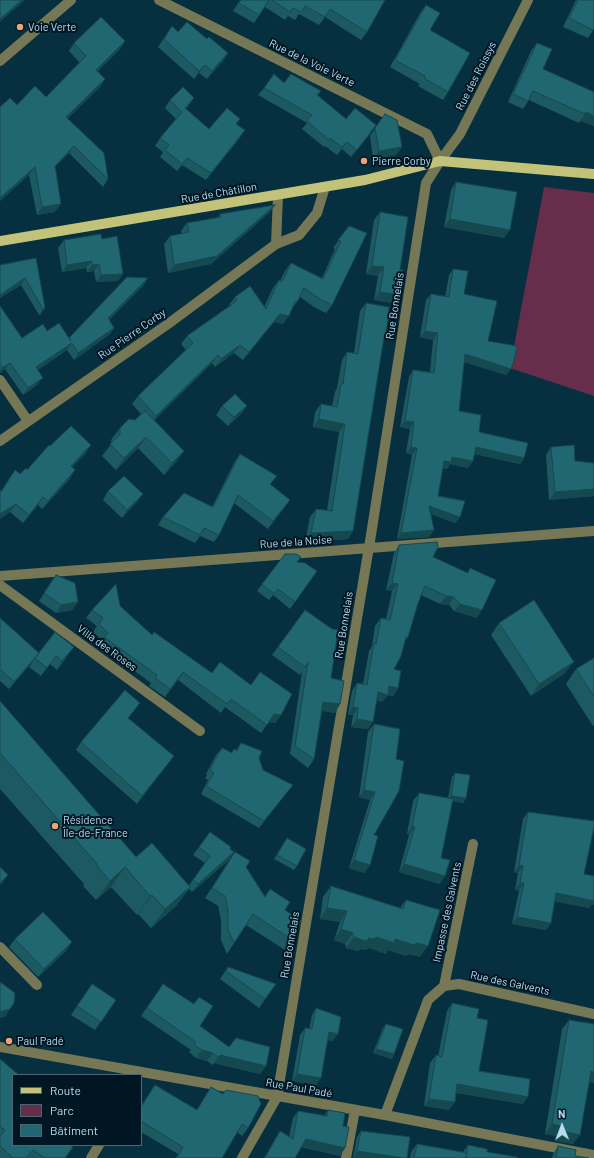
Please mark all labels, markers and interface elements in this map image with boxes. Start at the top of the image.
place label: Voie Verte [28,20,76,34]
marker: Voie Verte [15,22,25,32]
street label: Rue de la Voie Verte [267,37,357,89]
street label: Rue des Roissys [453,39,499,113]
place label: Pierre Corby [372,154,431,168]
marker: Pierre Corby [359,156,369,166]
street label: Rue de Châtillon [180,180,258,206]
street label: Rue Bonnelais [383,272,407,340]
street label: Rue Pierre Corby [96,306,168,362]
street label: Rue de la Noise [259,533,333,551]
street label: Rue Bonnelais [332,591,356,659]
street label: Villa des Roses [75,622,139,674]
place label: Résidence Île-de-France [63,813,128,839]
marker: Résidence Île-de-France [50,821,60,831]
street label: Impasse des Galvents [430,861,464,963]
street label: Rue Bonnelais [278,911,302,979]
street label: Rue des Galvents [469,968,551,998]
place label: Paul Padé [17,1034,64,1048]
marker: Paul Padé [4,1036,14,1046]
legend [12,1074,142,1146]
street label: Rue Paul Padé [265,1076,333,1100]
text: Route [50,1083,81,1097]
text: Parc [50,1103,74,1117]
north arrow [542,1106,582,1146]
text: N [558,1107,566,1120]
text: Bâtiment [50,1123,98,1137]

